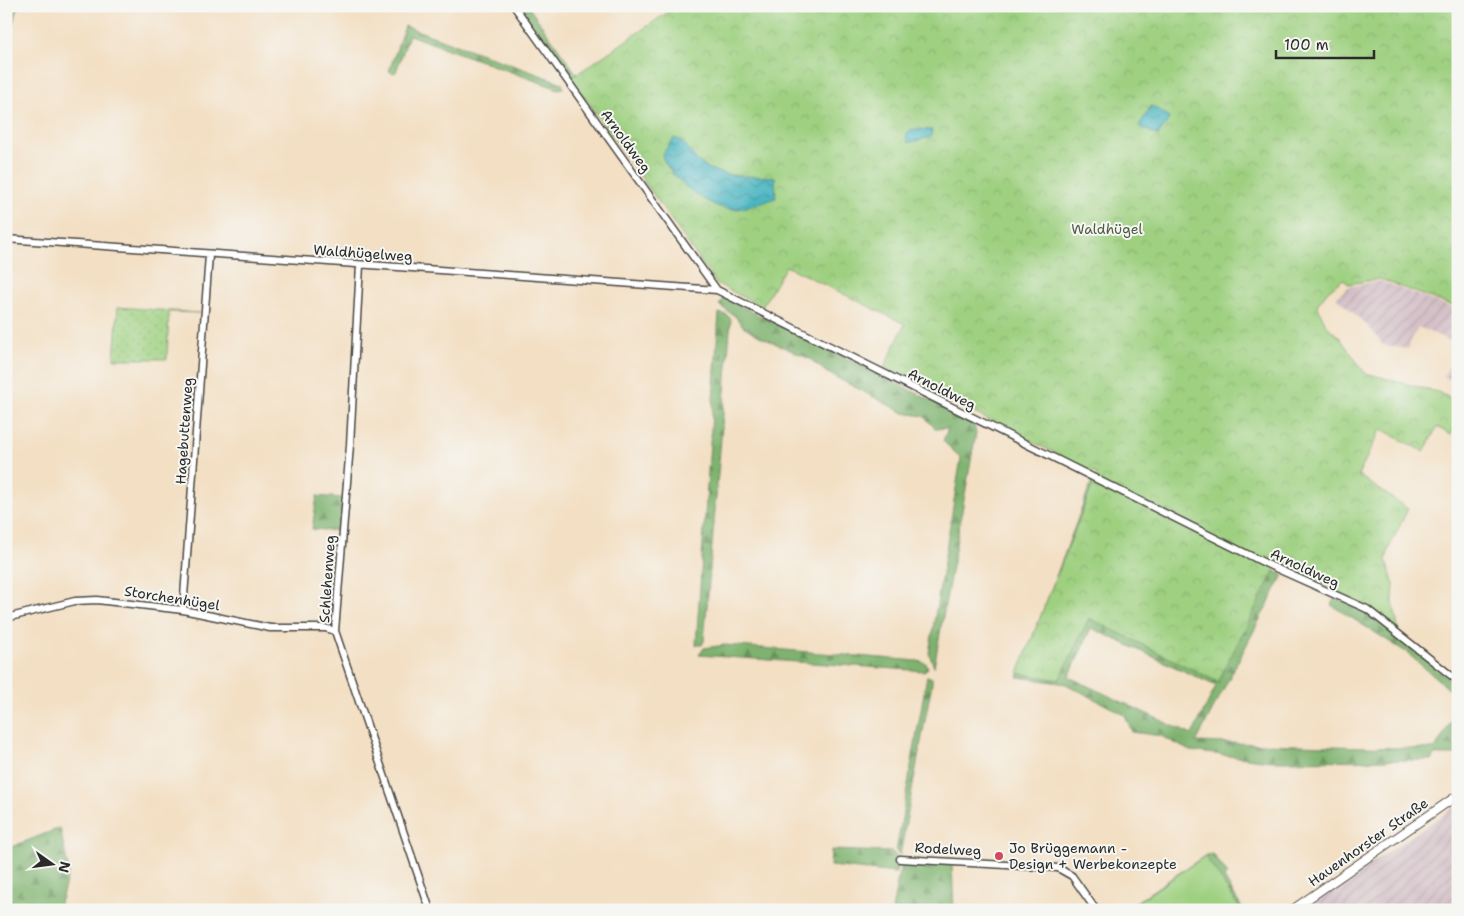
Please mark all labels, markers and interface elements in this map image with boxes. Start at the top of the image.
scale bar [1276,28,1374,60]
text: 100 m [1284,35,1329,55]
street label: Arnoldweg [597,106,655,176]
park label: Waldhügel [1071,220,1144,238]
street label: Waldhügelweg [313,241,413,265]
street label: Arnoldweg [905,364,979,414]
street label: Hagebuttenweg [171,377,197,485]
street label: Schlehenweg [315,534,339,624]
street label: Arnoldweg [1268,544,1342,592]
street label: Storchenhügel [123,582,222,615]
street label: Hauenhorster Straße [1305,794,1432,890]
north arrow [28,838,78,888]
street label: Rodelweg [914,838,982,860]
place label: Jo Brüggemann - Design + Werbekonzepte [1009,839,1177,873]
marker: Jo Brüggemann - Design + Werbekonzepte [993,850,1005,862]
text: N [55,860,75,875]

